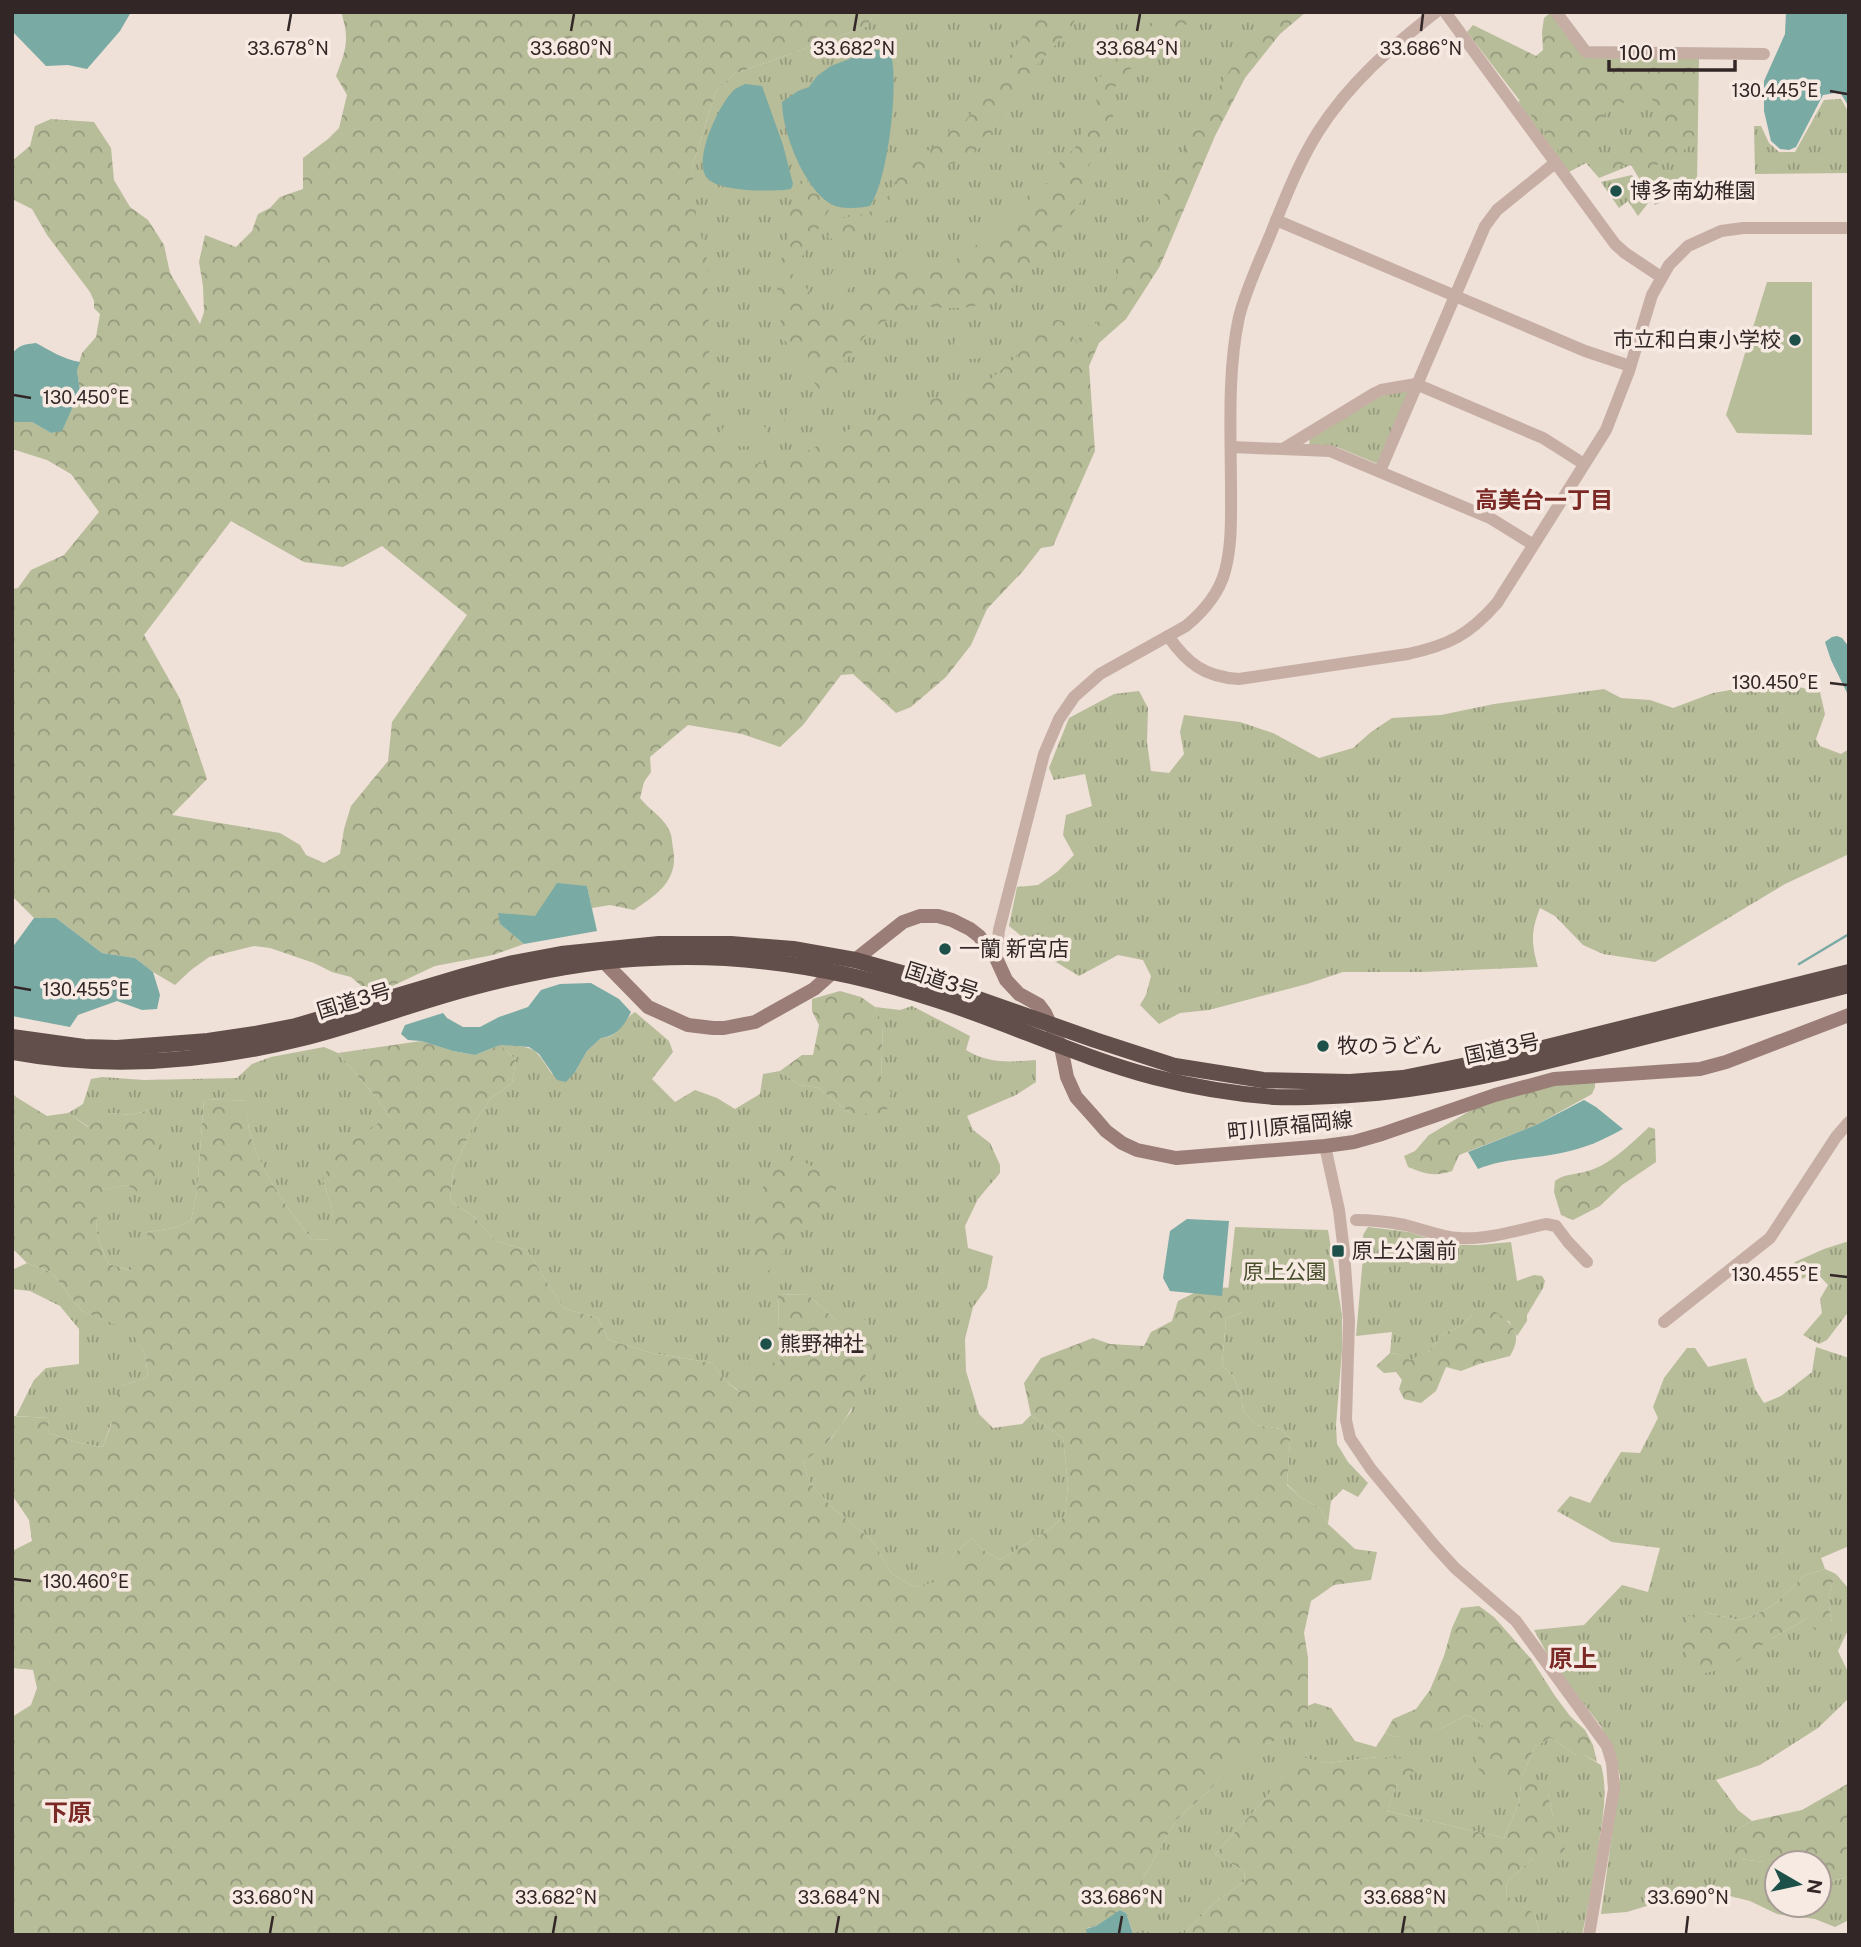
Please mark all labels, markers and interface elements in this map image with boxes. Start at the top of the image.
scale bar [1609,28,1735,72]
text: 33.678°N [247,38,329,59]
text: 33.680°N [530,38,612,59]
text: 33.682°N [813,38,895,59]
text: 33.684°N [1096,38,1178,59]
text: 33.686°N [1380,38,1462,59]
text: 100 m [1619,40,1676,65]
text: 130.445°E [1731,80,1819,101]
place label: 博多南幼稚園 [1630,178,1756,203]
marker: 博多南幼稚園 [1608,183,1624,199]
place label: 市立和白東小学校 [1613,327,1781,352]
marker: 市立和白東小学校 [1787,332,1803,348]
text: 130.450°E [43,387,129,408]
district label: 高美台一丁目 [1475,486,1613,513]
text: 130.450°E [1732,672,1818,693]
place label: 一蘭 新宮店 [959,936,1069,961]
marker: 一蘭 新宮店 [937,941,953,957]
street label: 国道3号 [902,957,982,1004]
street label: 国道3号 [314,977,394,1024]
text: 130.455°E [42,979,130,1000]
street label: 国道3号 [1462,1028,1542,1069]
place label: 牧のうどん [1337,1033,1442,1058]
marker: 牧のうどん [1315,1038,1331,1054]
street label: 町川原福岡線 [1226,1106,1354,1145]
place label: 原上公園前 [1352,1238,1457,1263]
marker: 原上公園前 [1330,1243,1346,1259]
park label: 原上公園 [1243,1259,1327,1284]
text: 130.455°E [1731,1264,1819,1285]
place label: 熊野神社 [780,1331,864,1356]
marker: 熊野神社 [758,1336,774,1352]
text: 130.460°E [43,1571,129,1592]
district label: 原上 [1549,1644,1597,1672]
district label: 下原 [44,1798,92,1826]
north arrow [1763,1849,1833,1919]
text: N [1803,1878,1827,1896]
text: 33.680°N [232,1887,314,1908]
text: 33.682°N [515,1887,597,1908]
text: 33.684°N [798,1887,880,1908]
text: 33.686°N [1081,1887,1163,1908]
text: 33.688°N [1364,1887,1446,1908]
text: 33.690°N [1647,1887,1729,1908]

